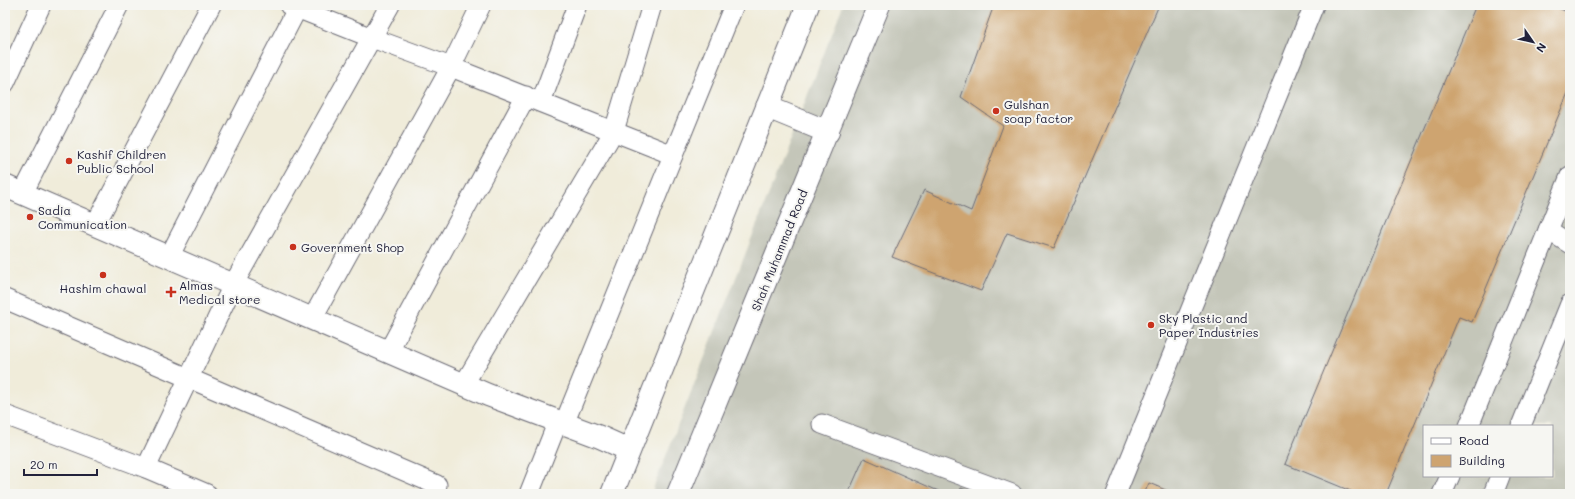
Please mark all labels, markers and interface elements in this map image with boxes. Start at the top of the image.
north arrow [1513,22,1553,62]
text: N [1533,40,1550,56]
place label: Gulshan soap factor [1004,96,1073,126]
marker: Gulshan soap factor [991,106,1001,116]
place label: Kashif Children Public School [77,146,166,176]
marker: Kashif Children Public School [64,156,74,166]
street label: Shah Muhammad Road [747,186,811,313]
place label: Sadia Communication [38,202,127,232]
marker: Sadia Communication [25,212,35,222]
place label: Government Shop [301,239,404,255]
marker: Government Shop [288,242,298,252]
marker: Hashim chawal [98,270,108,280]
place label: Almas Medical store [179,277,260,307]
place label: Hashim chawal [60,280,146,296]
marker: Almas Medical store [166,287,176,297]
place label: Sky Plastic and Paper Industries [1159,310,1259,340]
marker: Sky Plastic and Paper Industries [1146,320,1156,330]
legend [1423,425,1553,477]
text: Road [1459,432,1489,448]
scale bar [24,451,97,477]
text: Building [1459,452,1505,468]
text: 20 m [30,456,58,472]

